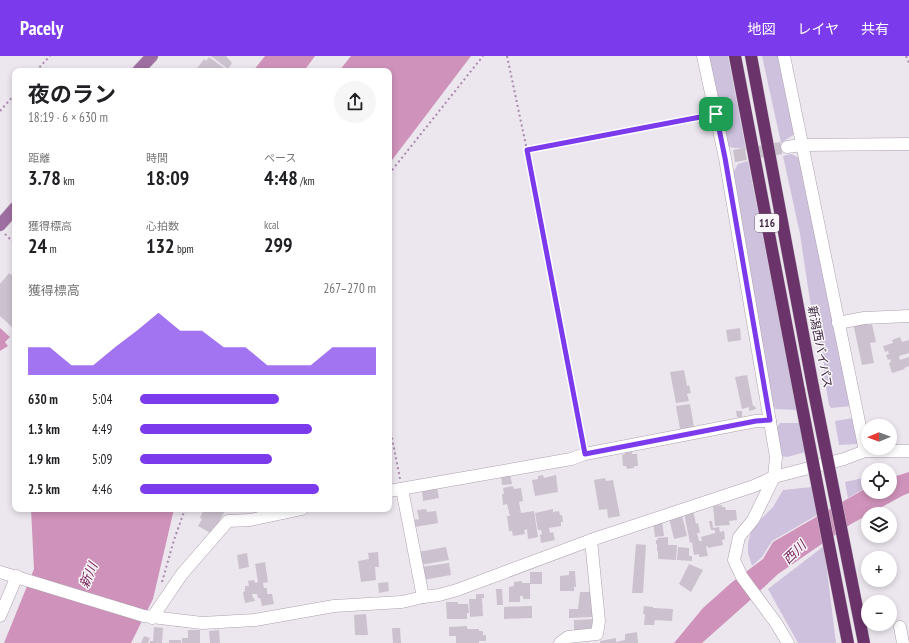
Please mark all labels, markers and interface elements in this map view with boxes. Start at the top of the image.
text: Pacely [20,16,63,40]
text: 地図 [747,20,775,38]
text: レイヤ [797,20,839,38]
text: 共有 [861,20,889,38]
text: 夜のラン [28,80,116,108]
button: share [334,81,376,123]
pin [699,97,733,131]
icon: arrive [705,103,727,125]
text: 18:19 · 6 × 630 m [28,109,108,126]
text: 距離 [28,151,50,165]
text: 時間 [146,151,168,165]
text: ペース [264,151,296,165]
text: 3.78 [28,165,61,191]
text: 18:09 [146,165,189,191]
text: 4:48 [264,165,298,191]
text: km [61,174,75,188]
text: /km [298,174,315,188]
road number: 116 [755,214,779,232]
text: kcal [264,218,279,232]
text: 獲得標高 [28,219,72,233]
text: 心拍数 [146,219,179,233]
text: 299 [264,232,293,258]
text: 24 [28,233,47,259]
text: 132 [146,233,175,259]
text: m [47,242,57,256]
text: bpm [175,242,194,256]
text: 267–270 m [323,280,376,297]
text: 獲得標高 [28,282,80,299]
street label: 新潟西バイパス [805,304,836,389]
text: 630 m [28,391,58,408]
text: 5:04 [92,391,112,408]
north arrow [861,419,897,455]
map controls [861,419,897,631]
text: 1.3 km [28,421,60,438]
text: 4:49 [92,421,112,438]
text: 1.9 km [28,451,60,468]
text: 5:09 [92,451,112,468]
button: locate [861,463,897,499]
text: 2.5 km [28,481,60,498]
text: 4:46 [92,481,112,498]
button: layers [861,507,897,543]
water label: 西川 [779,536,811,568]
button: + [861,551,897,587]
water label: 新川 [76,558,102,590]
button: − [861,595,897,631]

